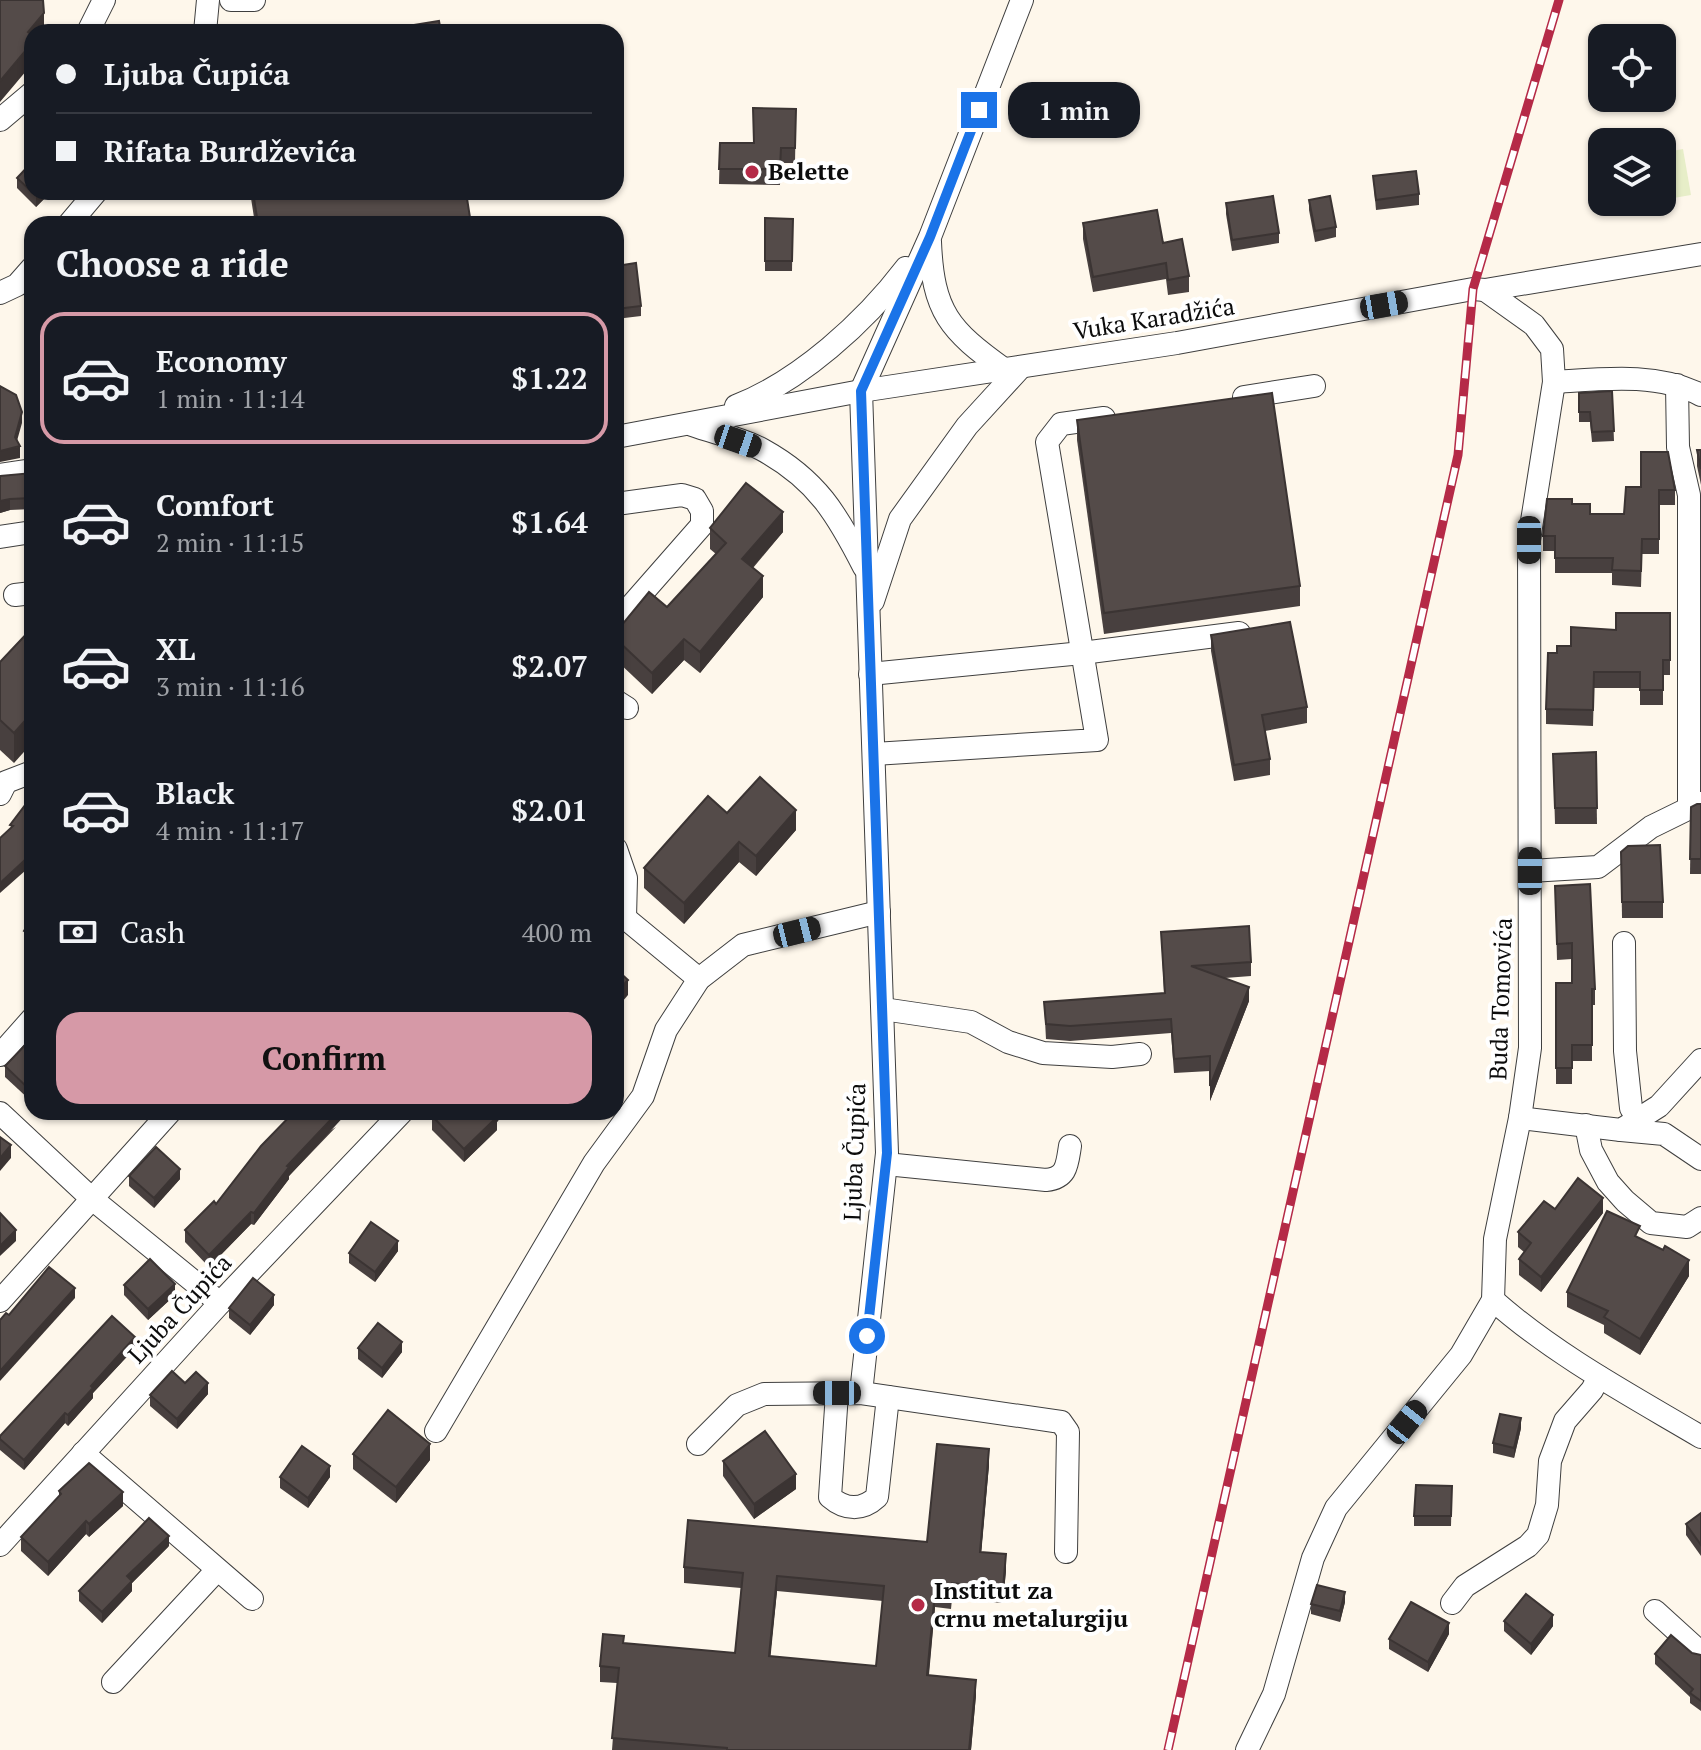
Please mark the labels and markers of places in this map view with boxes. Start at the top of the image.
place label: Belette [768,155,849,187]
marker: Belette [743,163,761,181]
place label: Institut za crnu metalurgiju [934,1574,1128,1634]
marker: Institut za crnu metalurgiju [909,1596,927,1614]

